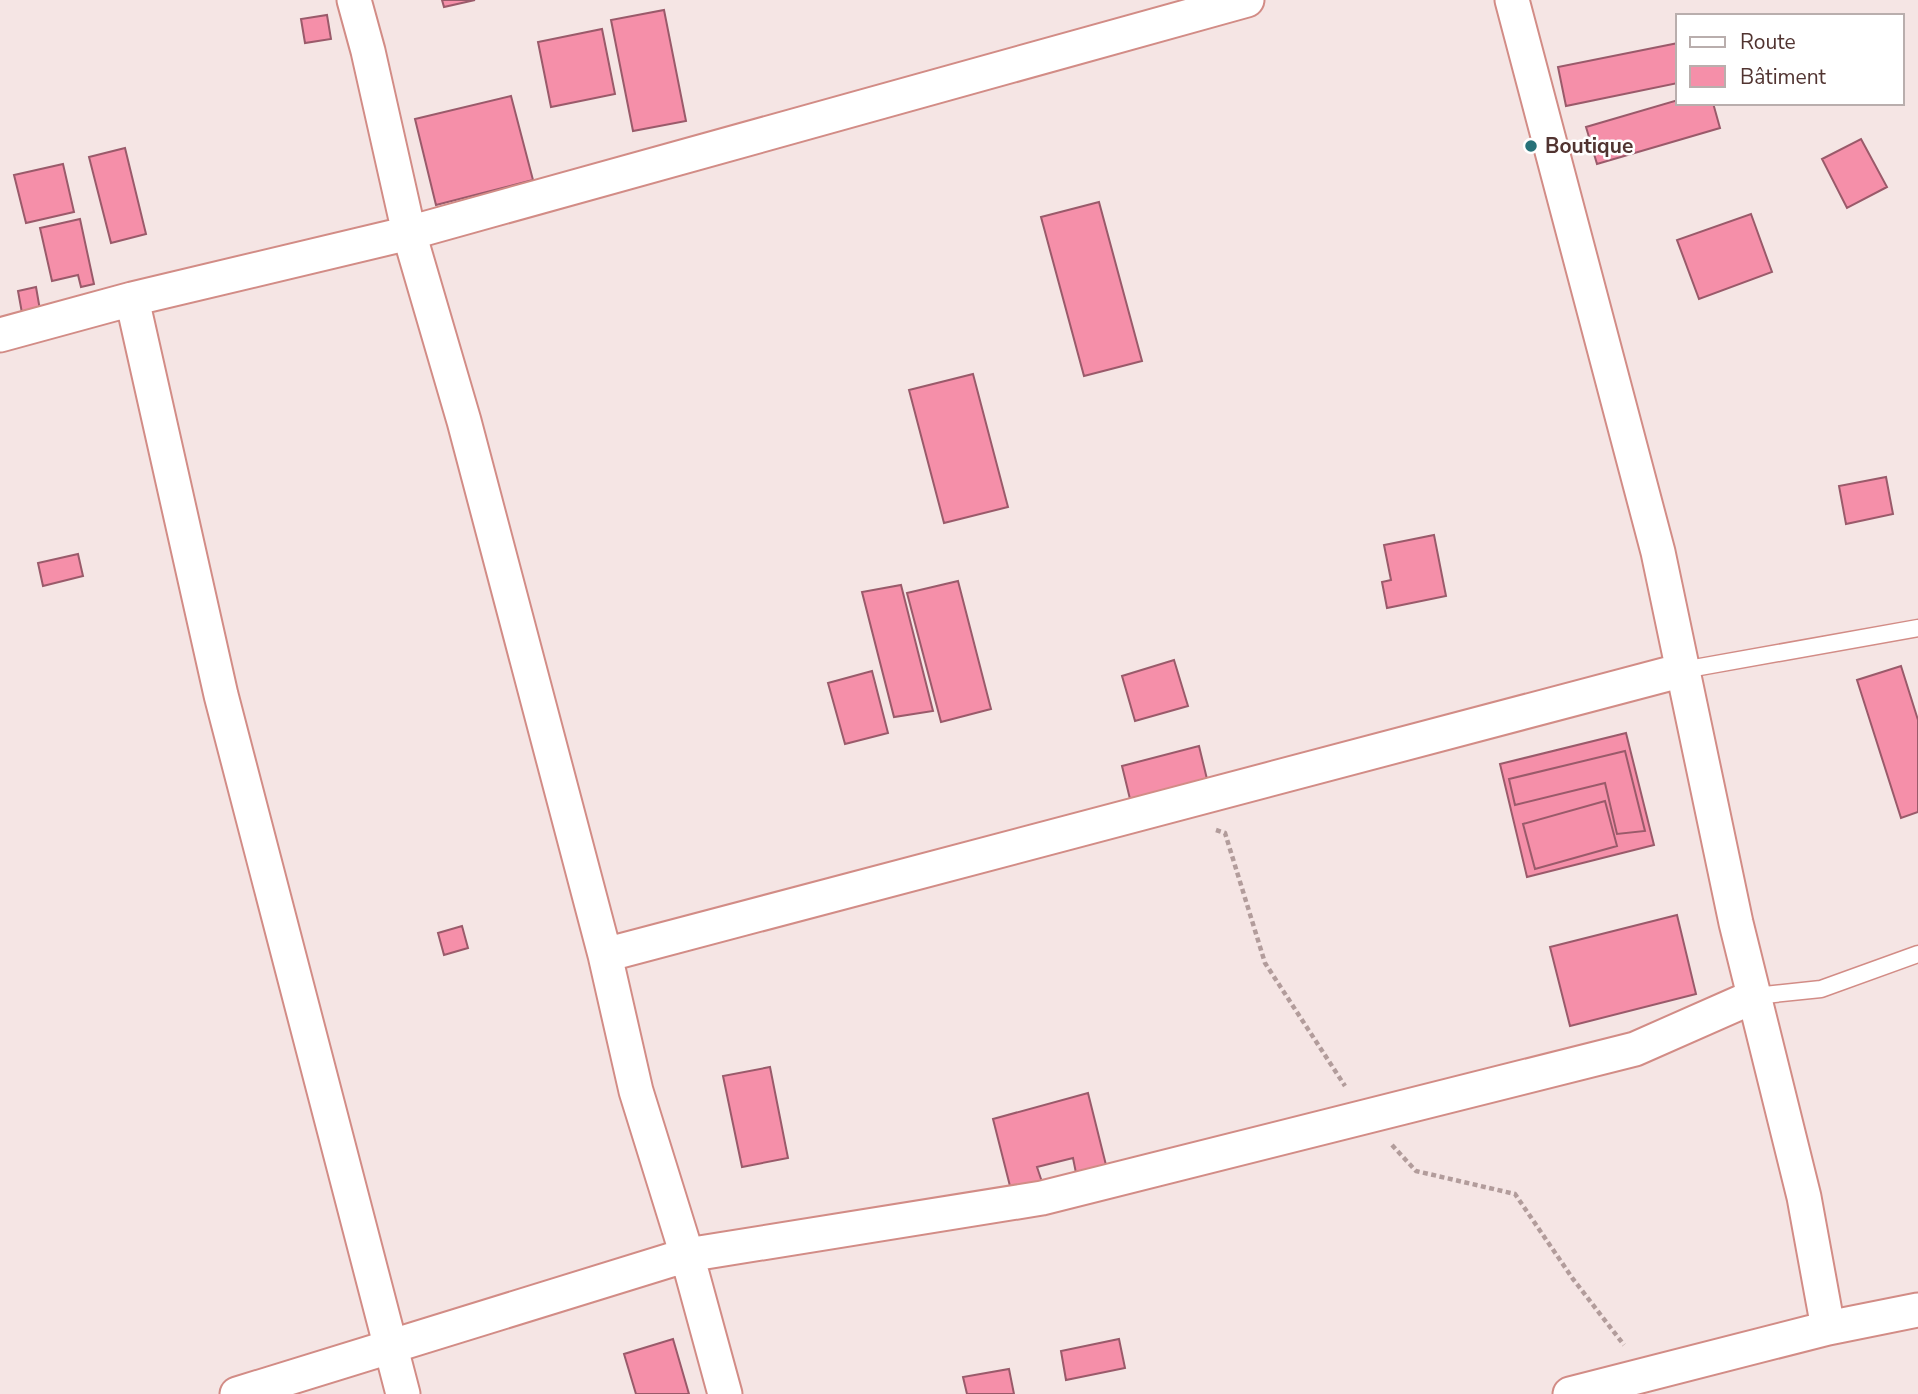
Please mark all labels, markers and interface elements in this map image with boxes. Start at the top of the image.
legend [1676,14,1904,105]
text: Route [1740,28,1796,56]
text: Bâtiment [1740,63,1827,91]
place label: Boutique [1545,132,1633,160]
marker: Boutique [1523,138,1539,154]

